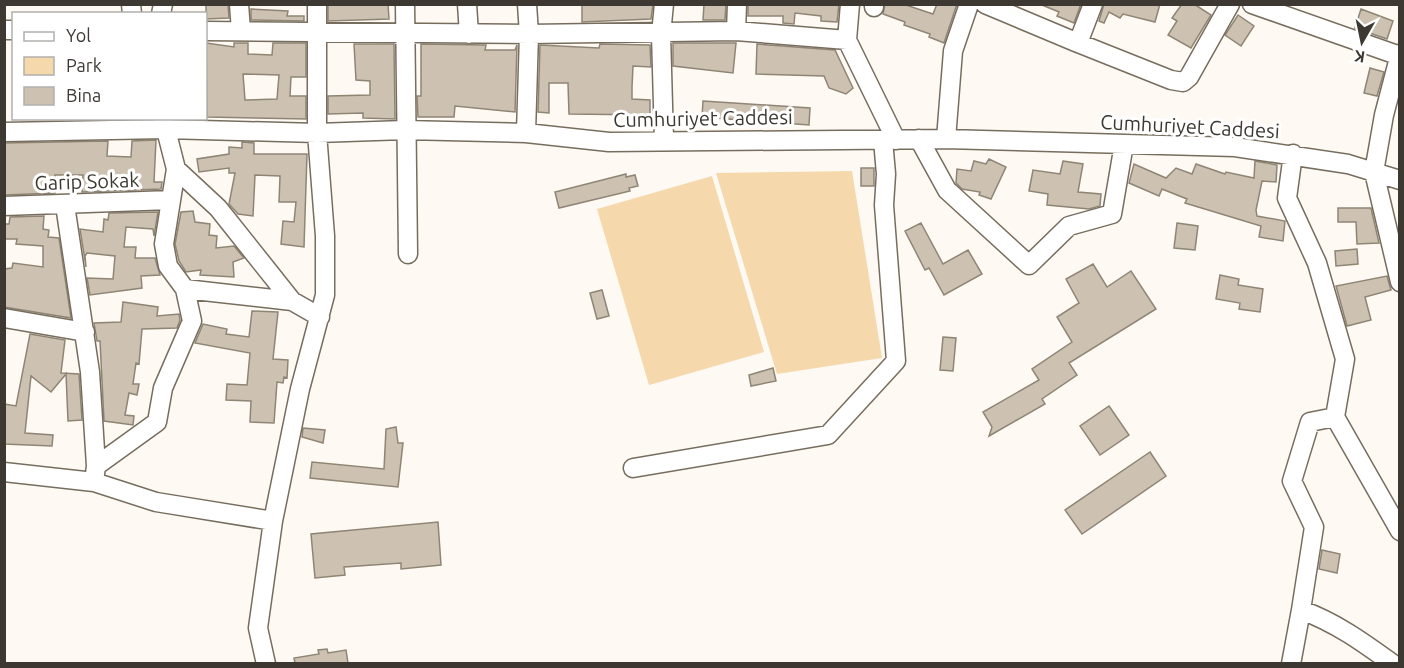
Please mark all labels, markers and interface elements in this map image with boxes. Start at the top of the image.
legend [12,12,207,120]
north arrow [1332,12,1392,72]
text: Yol [66,25,91,45]
text: K [1353,47,1366,67]
text: Park [66,55,102,75]
text: Bina [66,85,101,105]
street label: Cumhuriyet Caddesi [613,105,793,131]
street label: Cumhuriyet Caddesi [1100,110,1280,142]
street label: Garip Sokak [34,168,140,194]

